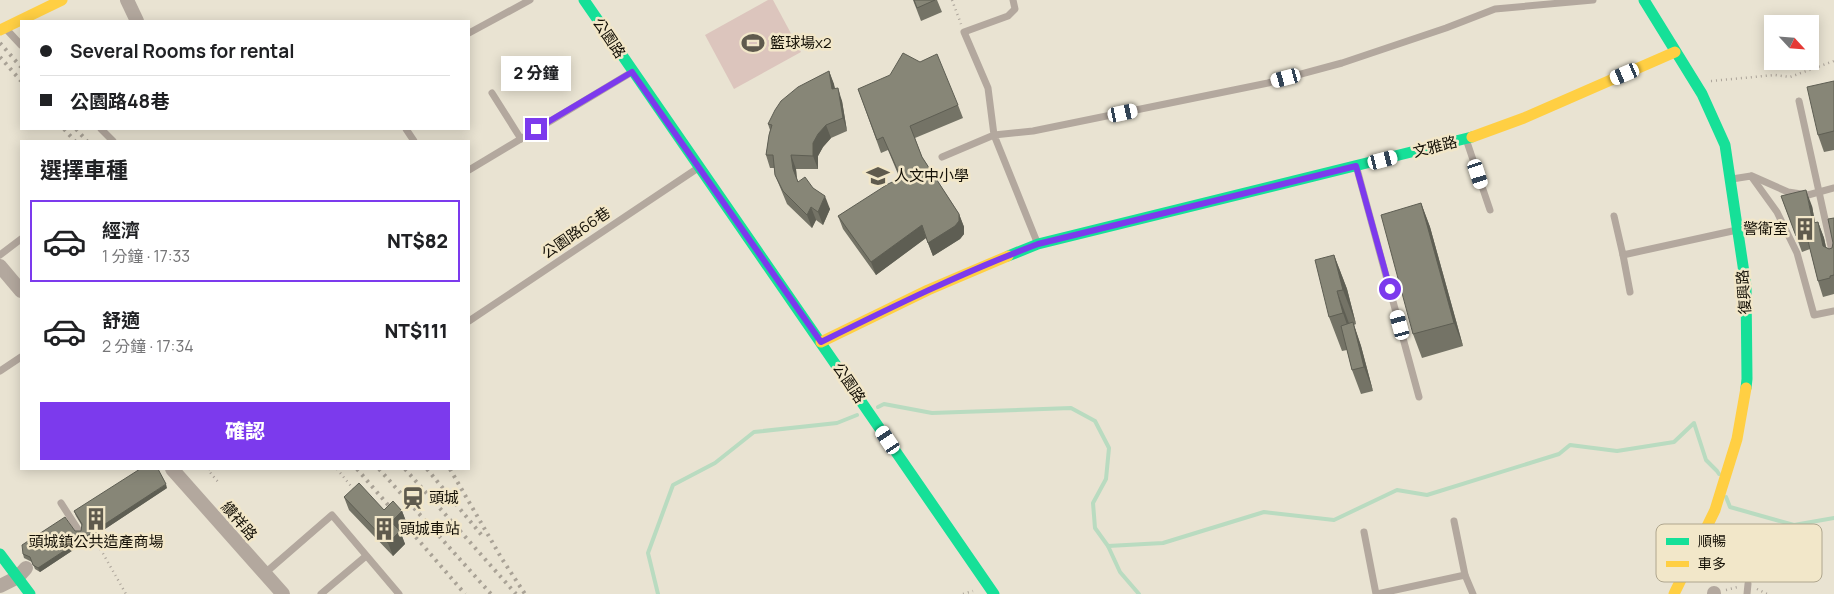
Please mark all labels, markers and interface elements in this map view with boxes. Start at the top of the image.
street label: 公園路 [588,13,631,62]
north arrow [1764,15,1819,70]
map controls [1764,15,1819,70]
sports icon: 籃球場x2 [740,30,766,56]
place label: 籃球場x2 [770,32,831,53]
text: Several Rooms for rental [70,38,295,64]
callout: 2 分鐘 [501,56,571,92]
car [1608,61,1641,87]
text: 2 分鐘 [514,62,558,84]
car [1269,67,1302,89]
text: 公園路48巷 [70,88,169,114]
car [1106,103,1139,123]
route end [525,118,547,140]
street label: 文雅路 [1410,131,1459,162]
car [1366,149,1399,171]
text: 選擇車種 [40,155,128,185]
car [1466,157,1489,191]
school or university icon: 人文中小學 [865,163,891,189]
place label: 人文中小學 [894,165,969,186]
street label: 公園路66巷 [537,202,614,263]
building icon: 警衛室 [1792,216,1818,242]
text: 經濟 [102,217,140,243]
place label: 警衛室 [1743,218,1788,239]
icon: car [42,219,87,264]
text: NT$82 [387,228,448,254]
text: 1 分鐘 · 17:33 [102,245,190,267]
street label: 復興路 [1731,269,1756,315]
route start [1379,278,1401,300]
text: 舒適 [102,307,140,333]
icon: car [42,309,87,354]
car [1388,309,1411,341]
text: NT$111 [385,318,448,344]
text: 2 分鐘 · 17:34 [102,335,194,357]
street label: 公園路 [828,358,871,407]
button: 確認 [40,402,450,460]
car [873,423,902,457]
station icon: 頭城 [400,485,426,511]
place label: 頭城 [429,487,459,508]
street label: 纘祥路 [217,497,262,545]
building icon: 頭城鎮公共造產商場 [83,506,109,532]
building icon: 頭城車站 [371,516,397,542]
place label: 頭城車站 [400,518,460,539]
legend [1656,524,1822,582]
place label: 頭城鎮公共造產商場 [28,531,164,552]
text: 順暢 [1698,531,1726,550]
text: 車多 [1698,554,1726,573]

